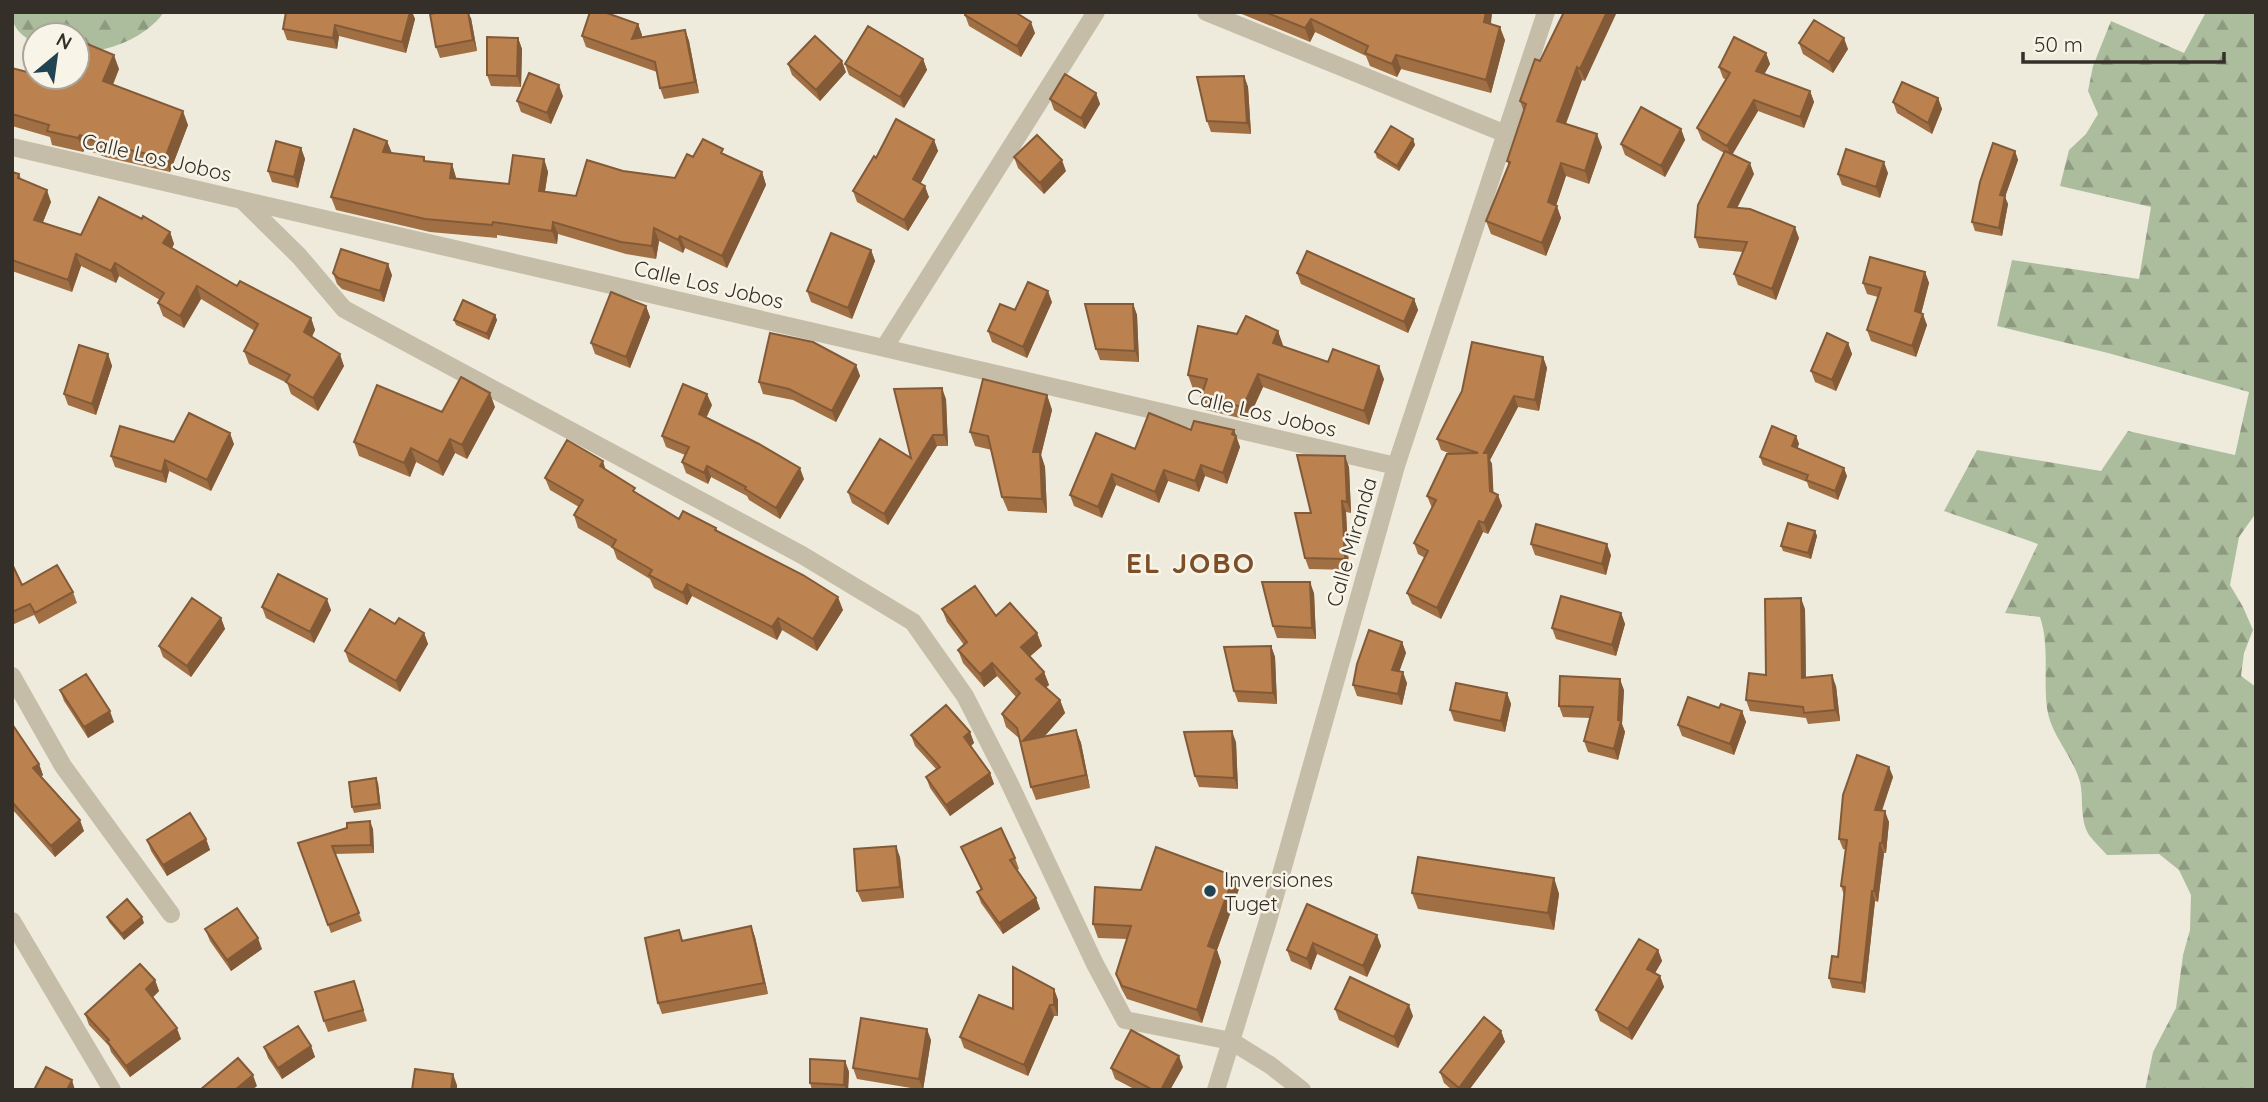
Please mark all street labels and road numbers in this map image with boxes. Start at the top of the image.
street label: Calle Los Jobos [80,127,234,187]
street label: Calle Los Jobos [632,254,786,314]
street label: Calle Los Jobos [1185,382,1339,442]
street label: Calle Miranda [1320,474,1382,610]

